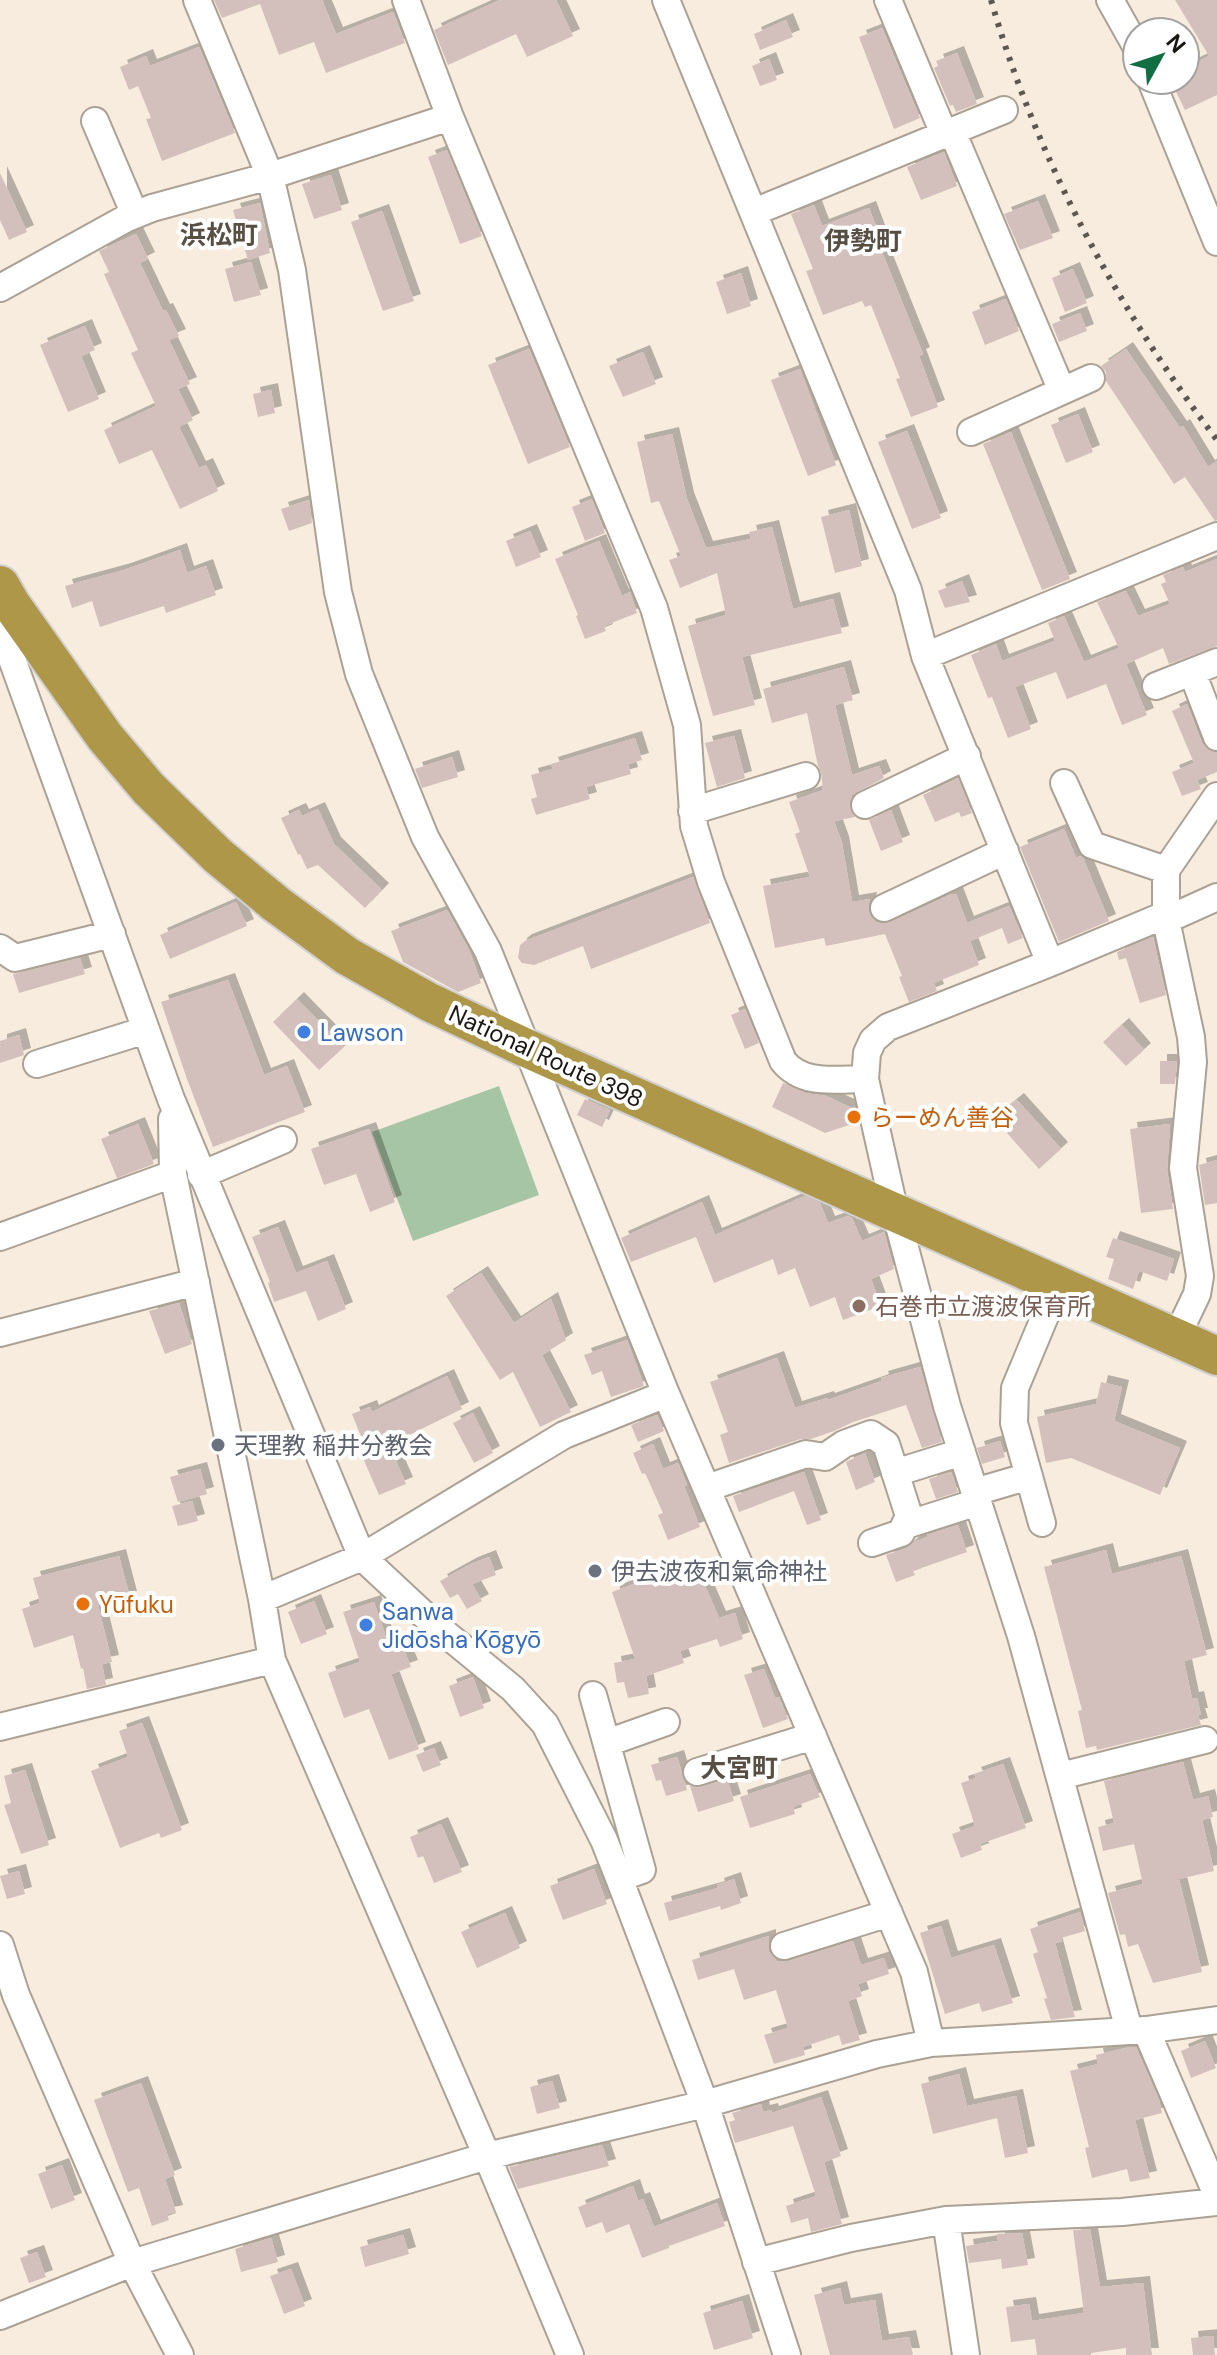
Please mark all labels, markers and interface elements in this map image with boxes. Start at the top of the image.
north arrow [1121,16,1201,96]
text: N [1160,28,1192,59]
district label: 浜松町 [180,218,258,252]
district label: 伊勢町 [824,224,902,258]
street label: National Route 398 [444,997,648,1115]
place label: Lawson [320,1017,404,1048]
marker: Lawson [295,1023,313,1041]
place label: らーめん善谷 [870,1102,1014,1133]
marker: らーめん善谷 [845,1108,863,1126]
place label: 石巻市立渡波保育所 [875,1291,1091,1322]
marker: 石巻市立渡波保育所 [850,1297,868,1315]
place label: 天理教 稲井分教会 [234,1430,432,1461]
marker: 天理教 稲井分教会 [209,1436,227,1454]
place label: 伊去波夜和氣命神社 [611,1556,827,1587]
marker: 伊去波夜和氣命神社 [586,1562,604,1580]
place label: Yūfuku [99,1589,174,1620]
marker: Yūfuku [74,1595,92,1613]
place label: Sanwa Jidōsha Kōgyō [382,1596,541,1655]
marker: Sanwa Jidōsha Kōgyō [357,1616,375,1634]
district label: 大宮町 [700,1751,778,1785]

